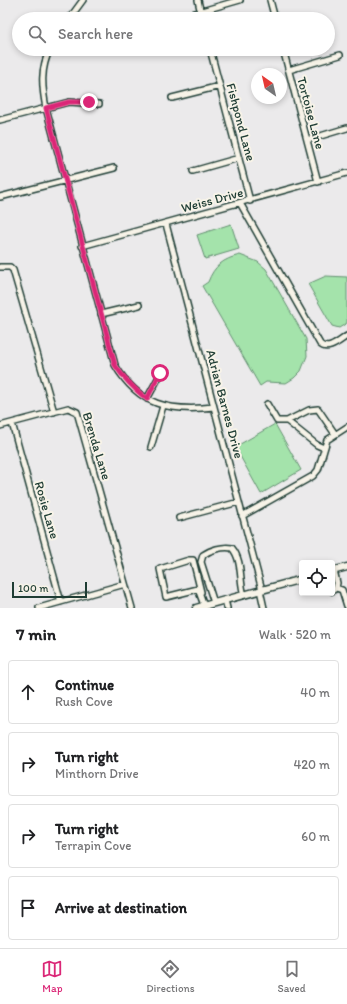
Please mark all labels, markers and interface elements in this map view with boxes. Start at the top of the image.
search box [12,12,335,56]
icon: search [26,23,48,45]
text: Search here [58,25,133,43]
north arrow [251,68,287,104]
street label: Tortoise Lane [294,75,328,151]
street label: Fishpond Lane [223,81,259,163]
route end [80,93,98,111]
street label: Weiss Drive [179,185,245,215]
street label: Adrian Barnes Drive [203,348,247,460]
route start [151,364,169,382]
street label: Brenda Lane [80,410,114,482]
street label: Rosie Lane [32,479,62,541]
map controls [299,560,335,596]
button: locate [299,560,335,596]
scale bar [12,580,87,599]
text: 100 m [18,582,48,595]
text: 7 min [16,624,56,644]
text: Walk · 520 m [259,627,331,642]
text: Continue [55,676,114,694]
icon: ahead [17,681,39,703]
text: 40 m [300,685,330,700]
text: Rush Cove [55,694,113,709]
text: Turn right [55,748,119,766]
icon: right [17,753,39,775]
text: 420 m [293,757,330,772]
text: Minthorn Drive [55,766,139,781]
text: Turn right [55,820,119,838]
icon: right [17,825,39,847]
text: 60 m [301,829,330,844]
text: Terrapin Cove [55,838,131,853]
icon: arrive [17,897,39,919]
text: Arrive at destination [55,899,187,917]
tab: Map [41,958,63,995]
tab: Directions [146,958,195,995]
tab: Saved [277,958,306,995]

